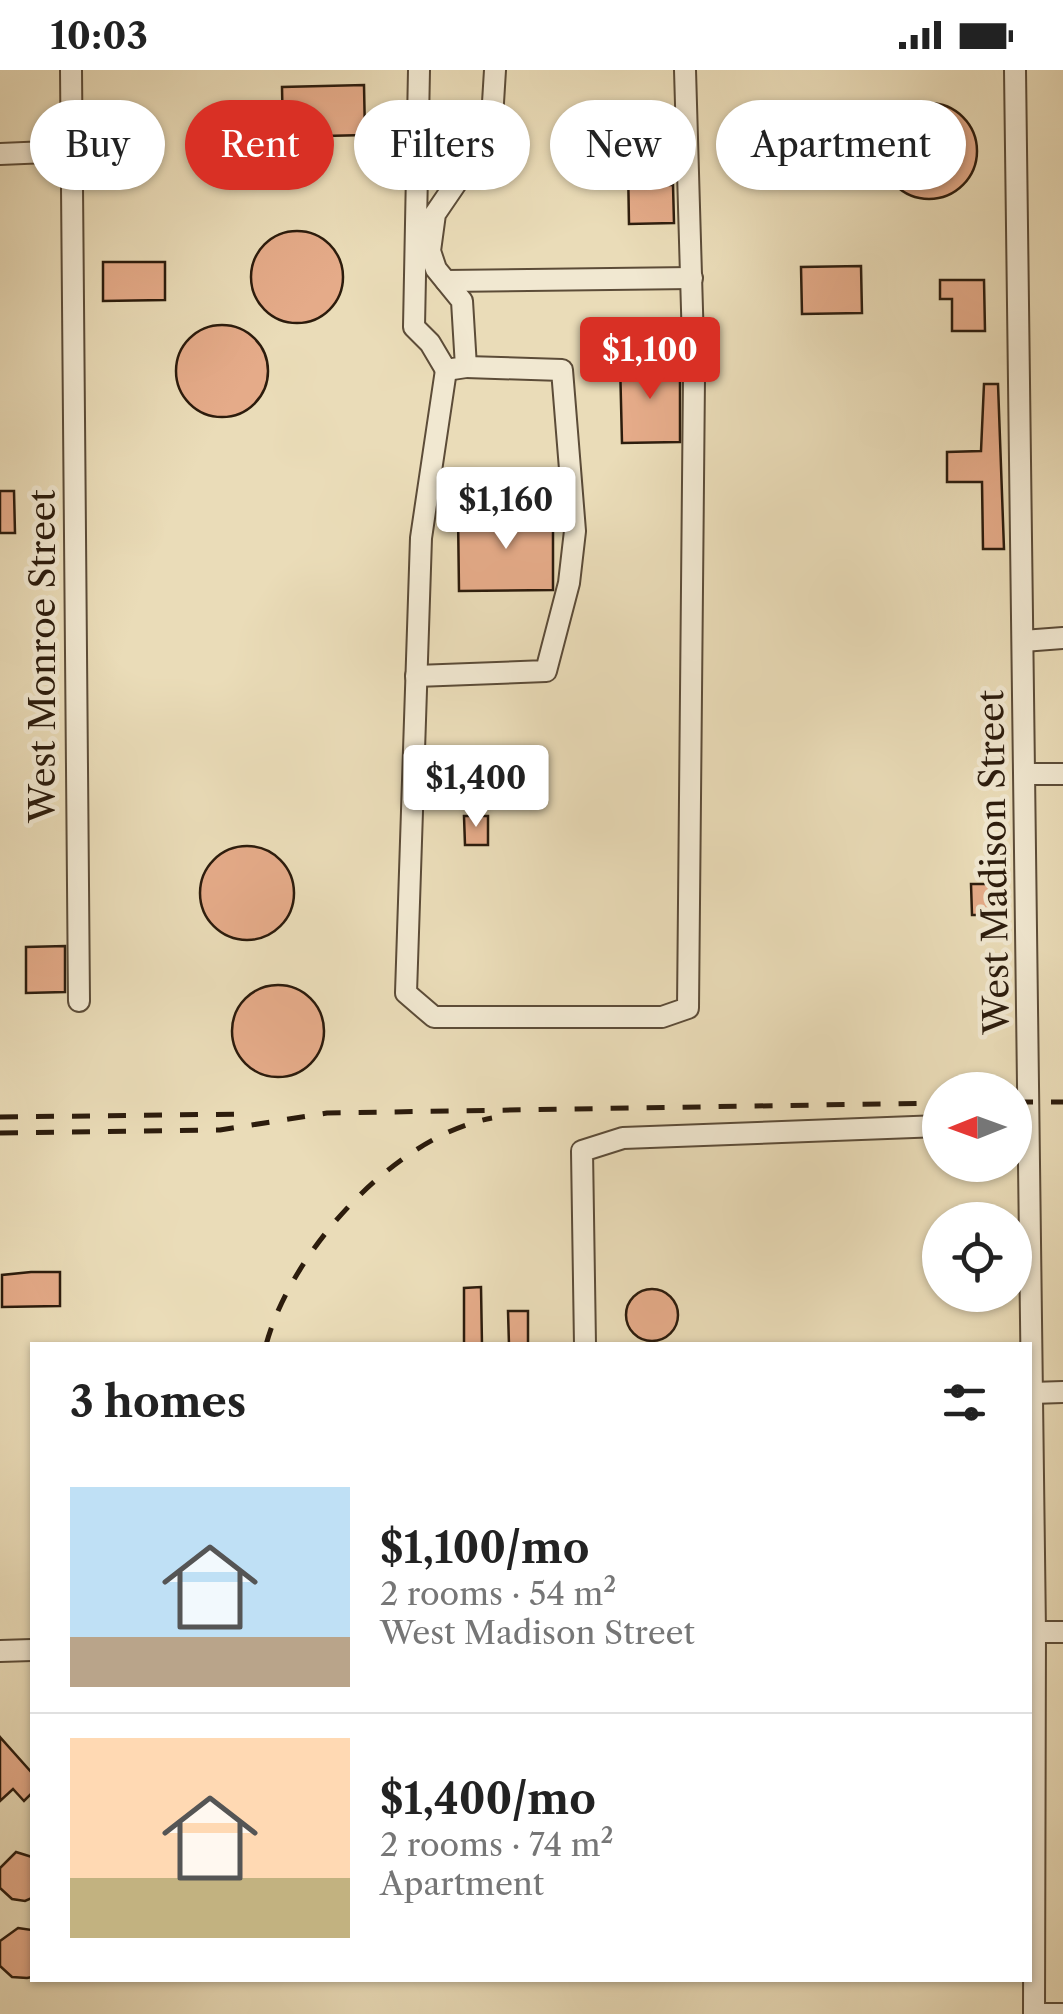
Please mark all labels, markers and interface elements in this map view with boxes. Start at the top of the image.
text: 10:03 [50,12,148,59]
chip: Buy [30,100,165,190]
chip: Rent [185,100,334,190]
chip: Filters [354,100,530,190]
chip: New [550,100,696,190]
chip: Apartment [716,100,966,190]
pin: $1,100 [569,317,731,402]
text: $1,100 [602,330,698,369]
pin: $1,160 [425,467,587,552]
text: $1,160 [459,480,553,519]
street label: West Monroe Street [21,489,64,824]
street label: West Madison Street [969,689,1018,1036]
pin: $1,400 [395,745,557,830]
text: $1,400 [426,758,526,797]
north arrow [922,1072,1032,1182]
map controls [922,1072,1032,1312]
button: locate [922,1202,1032,1312]
icon: filters [937,1375,992,1430]
text: 3 homes [70,1376,246,1428]
text: $1,100/mo [380,1522,590,1574]
icon: home [150,1527,270,1647]
text: 2 rooms · 54 m² [380,1574,616,1613]
text: West Madison Street [380,1613,695,1652]
text: $1,400/mo [380,1773,596,1825]
icon: home [150,1778,270,1898]
text: 2 rooms · 74 m² [380,1825,614,1864]
text: Apartment [380,1864,544,1903]

